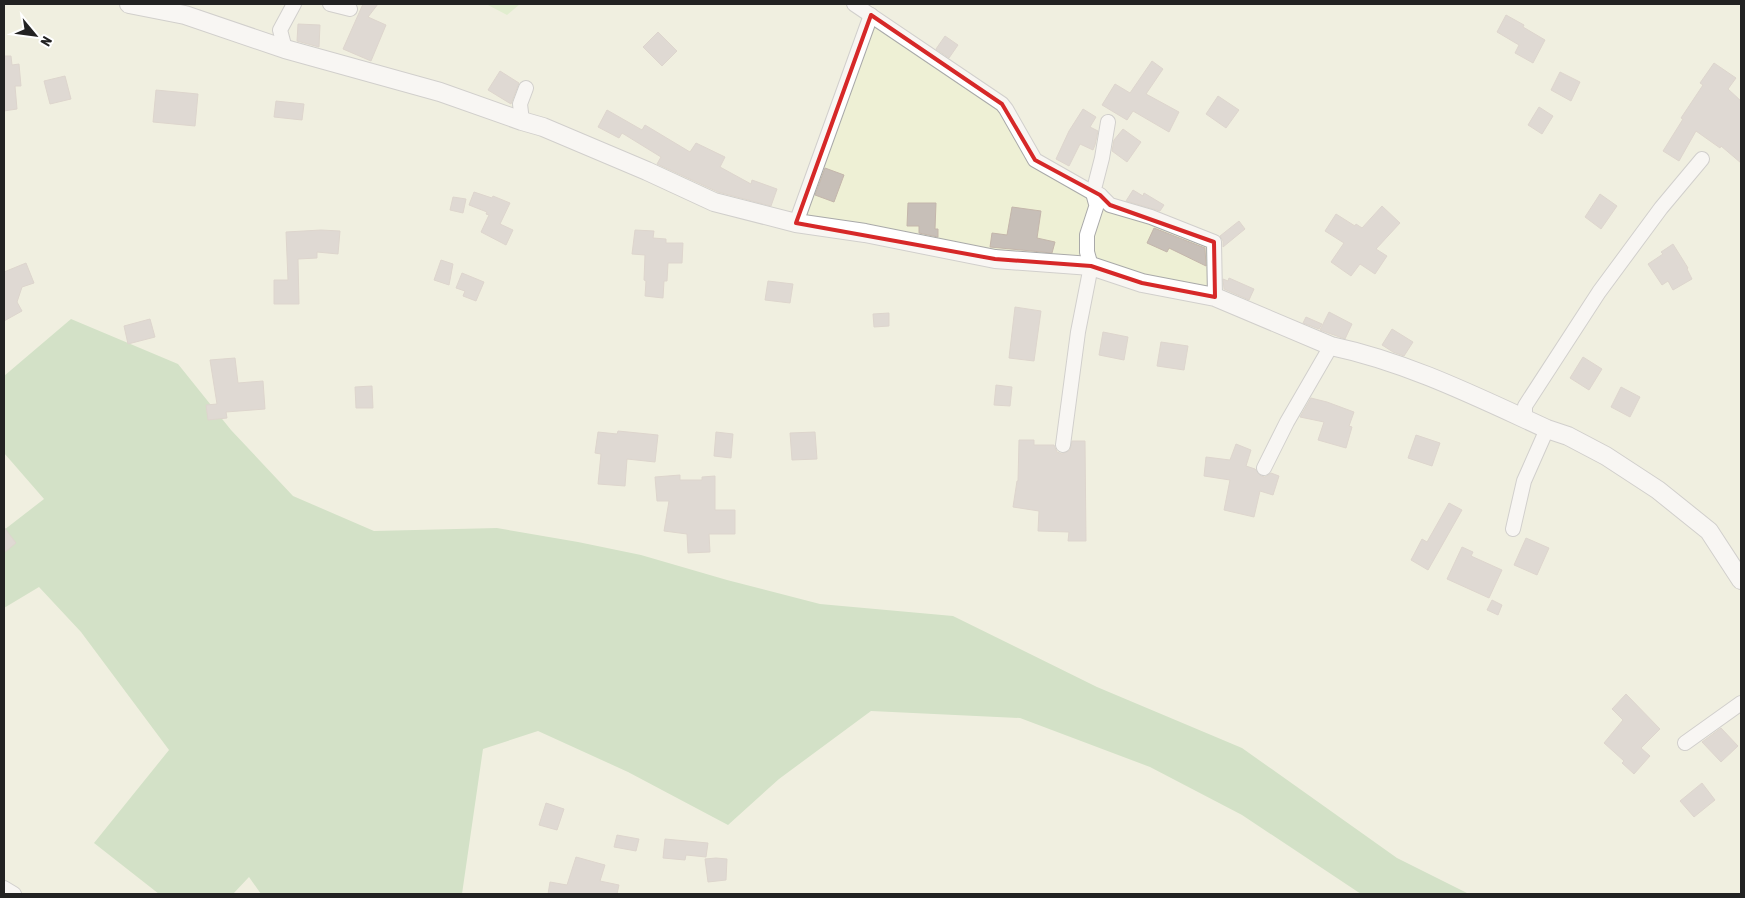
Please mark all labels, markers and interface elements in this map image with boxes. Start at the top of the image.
north arrow [10,10,60,60]
text: N [37,34,55,49]

